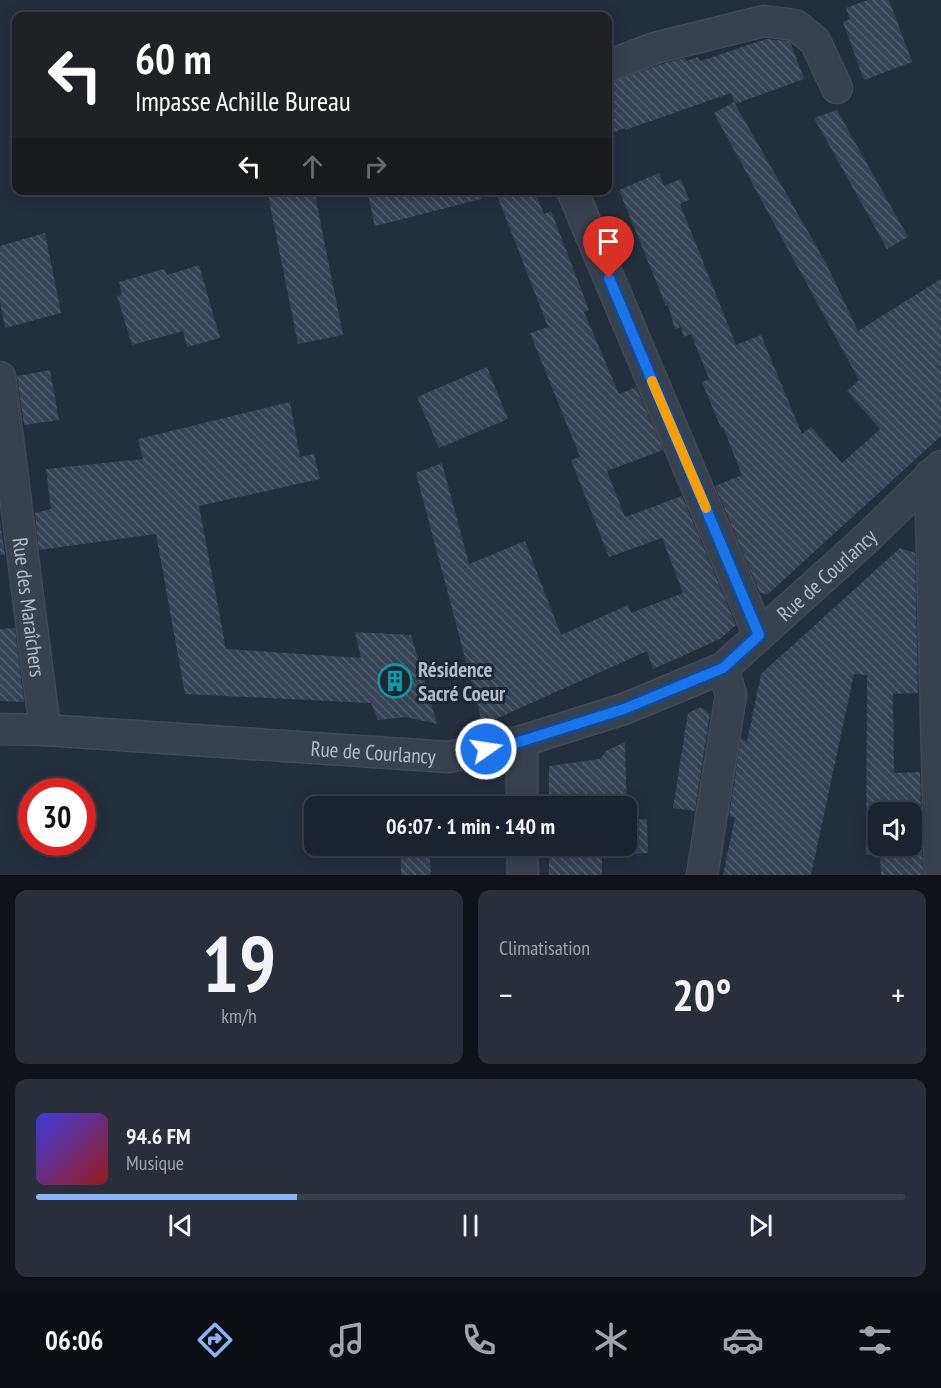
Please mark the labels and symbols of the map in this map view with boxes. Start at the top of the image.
pin [583,216,634,278]
street label: Rue de Courlancy [771,523,882,627]
street label: Rue des Maraîchers [7,536,52,679]
place label: Résidence Sacré Coeur [418,656,506,707]
building icon: Résidence Sacré Coeur [377,663,413,699]
position arrow [454,717,518,781]
street label: Rue de Courlancy [310,734,437,770]
speed limit sign: 30 [18,778,96,856]

